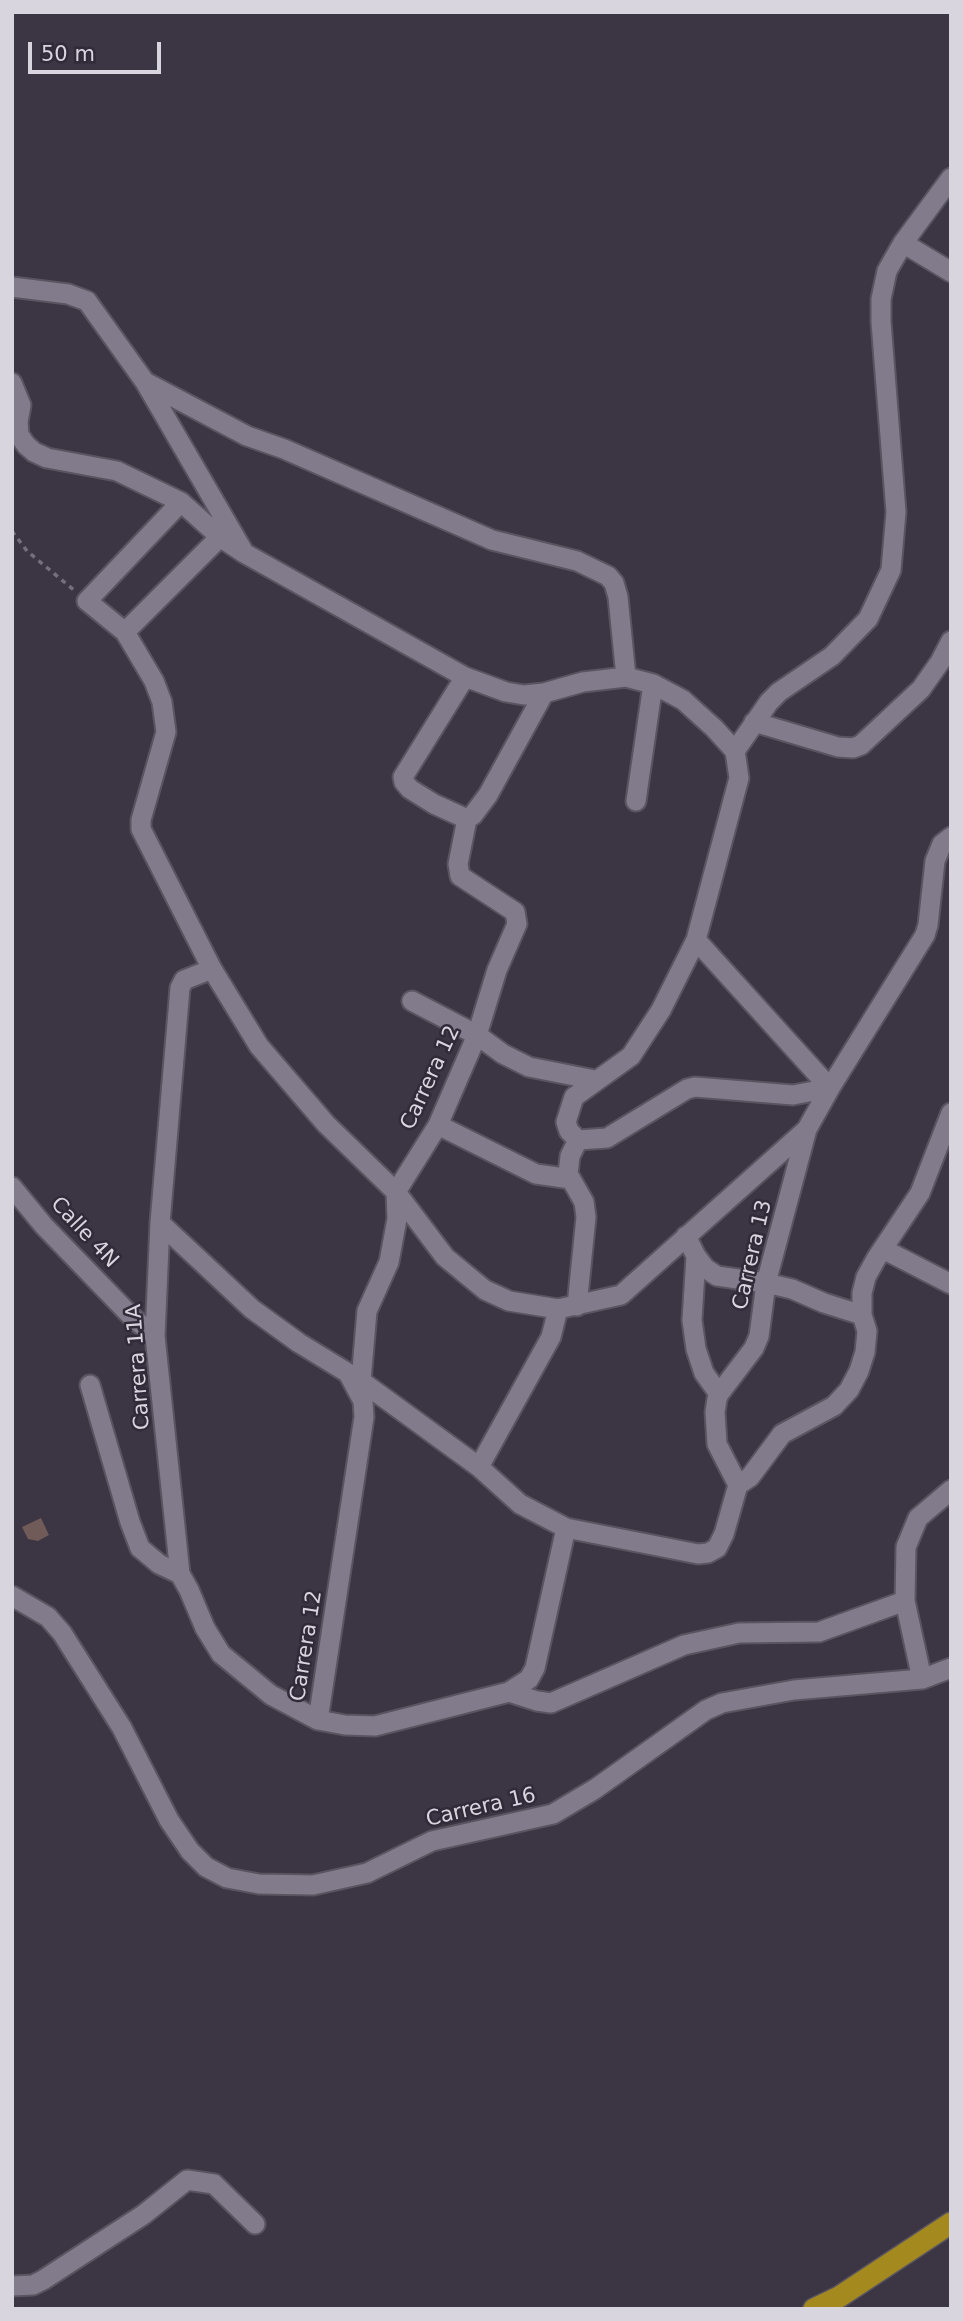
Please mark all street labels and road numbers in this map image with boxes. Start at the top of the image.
street label: Carrera 12 [396,1022,466,1134]
street label: Calle 4N [45,1192,123,1274]
street label: Carrera 13 [728,1198,778,1312]
street label: Carrera 11A [122,1303,156,1431]
street label: Carrera 12 [286,1589,328,1703]
street label: Carrera 16 [424,1783,538,1833]

